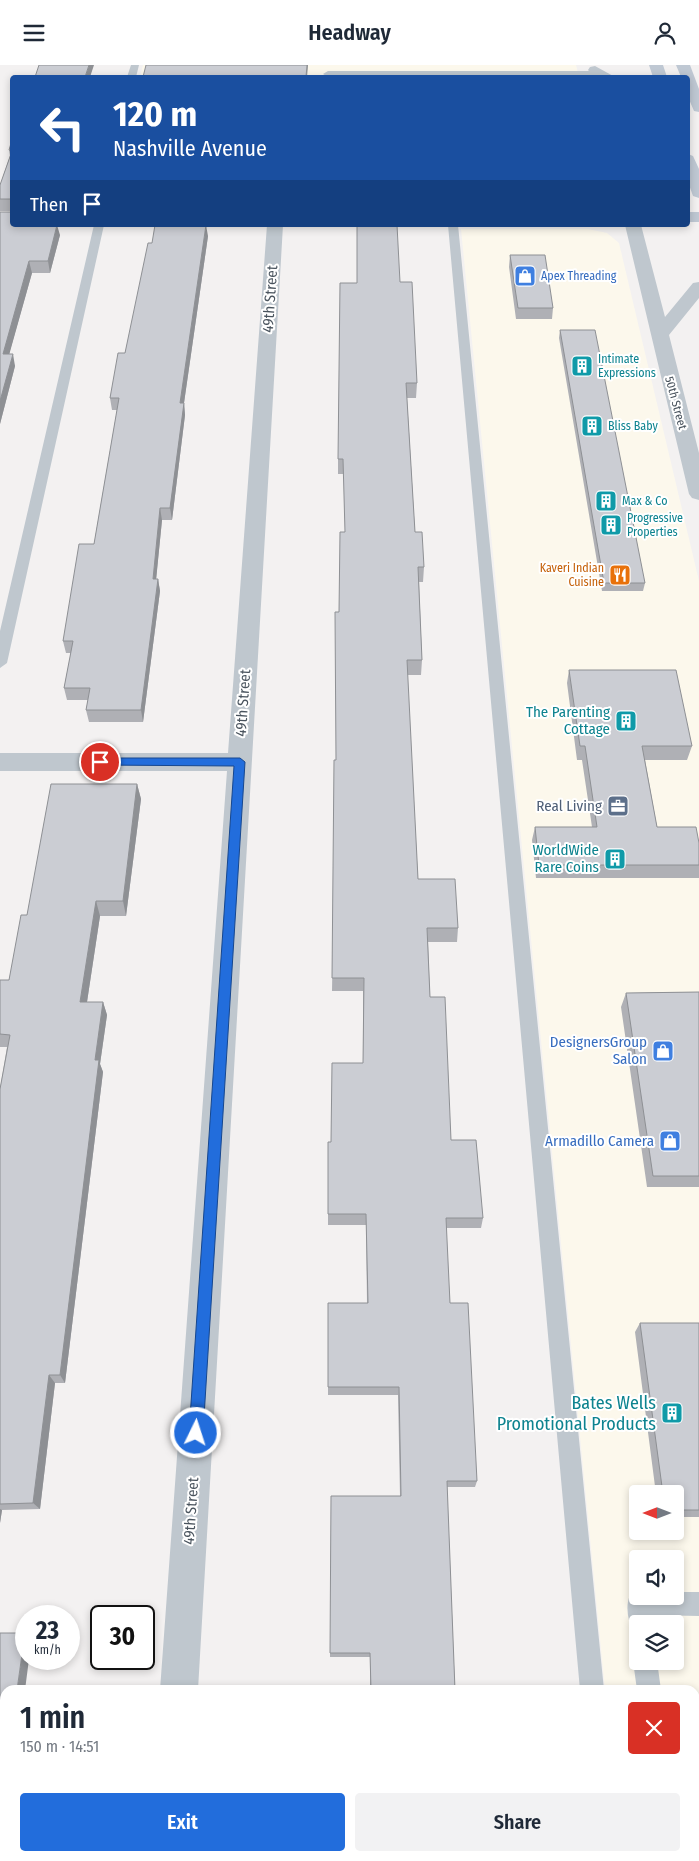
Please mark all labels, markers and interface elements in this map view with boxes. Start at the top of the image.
icon: menu [20,19,48,47]
text: Headway [308,19,391,46]
icon: person [651,19,679,47]
text: 120 m [113,93,197,135]
icon: left [30,95,95,160]
text: Nashville Avenue [113,135,267,162]
icon: arrive [78,190,106,218]
text: Then [30,193,68,216]
shop icon: Apex Threading [513,264,537,288]
street label: 49th Street [259,265,281,333]
place label: Apex Threading [541,269,617,283]
place label: Intimate Expressions [598,352,656,380]
building icon: Intimate Expressions [570,354,594,378]
street label: 50th Street [662,375,690,431]
building icon: Bliss Baby [580,414,604,438]
place label: Bliss Baby [608,419,658,433]
building icon: Max & Co [594,489,618,513]
place label: Max & Co [622,494,667,508]
place label: Progressive Properties [627,511,683,539]
building icon: Progressive Properties [599,513,623,537]
place label: Kaveri Indian Cuisine [540,561,604,589]
restaurant icon: Kaveri Indian Cuisine [608,563,632,587]
street label: 49th Street [232,669,254,737]
place label: The Parenting Cottage [526,703,610,738]
building icon: The Parenting Cottage [614,709,638,733]
pin [79,741,121,783]
icon: arrive [86,748,114,776]
office icon: Real Living [606,794,630,818]
place label: Real Living [536,797,602,815]
place label: WorldWide Rare Coins [532,841,599,876]
building icon: WorldWide Rare Coins [603,847,627,871]
place label: DesignersGroup Salon [550,1033,647,1068]
shop icon: DesignersGroup Salon [651,1039,675,1063]
shop icon: Armadillo Camera [658,1129,682,1153]
place label: Armadillo Camera [545,1132,654,1150]
place label: Bates Wells Promotional Products [497,1392,656,1435]
building icon: Bates Wells Promotional Products [660,1401,684,1425]
position arrow [169,1406,221,1458]
street label: 49th Street [180,1477,202,1545]
north arrow [629,1485,684,1540]
map controls [629,1485,684,1670]
button: sound [629,1550,684,1605]
speed limit sign: 30 [90,1605,155,1670]
button: layers [629,1615,684,1670]
text: 23 [36,1616,59,1646]
text: km/h [34,1643,61,1657]
text: 1 min [20,1700,85,1736]
button: close [628,1702,680,1754]
text: 150 m · 14:51 [20,1737,99,1756]
button: Exit [20,1793,345,1851]
button: Share [355,1793,680,1851]

